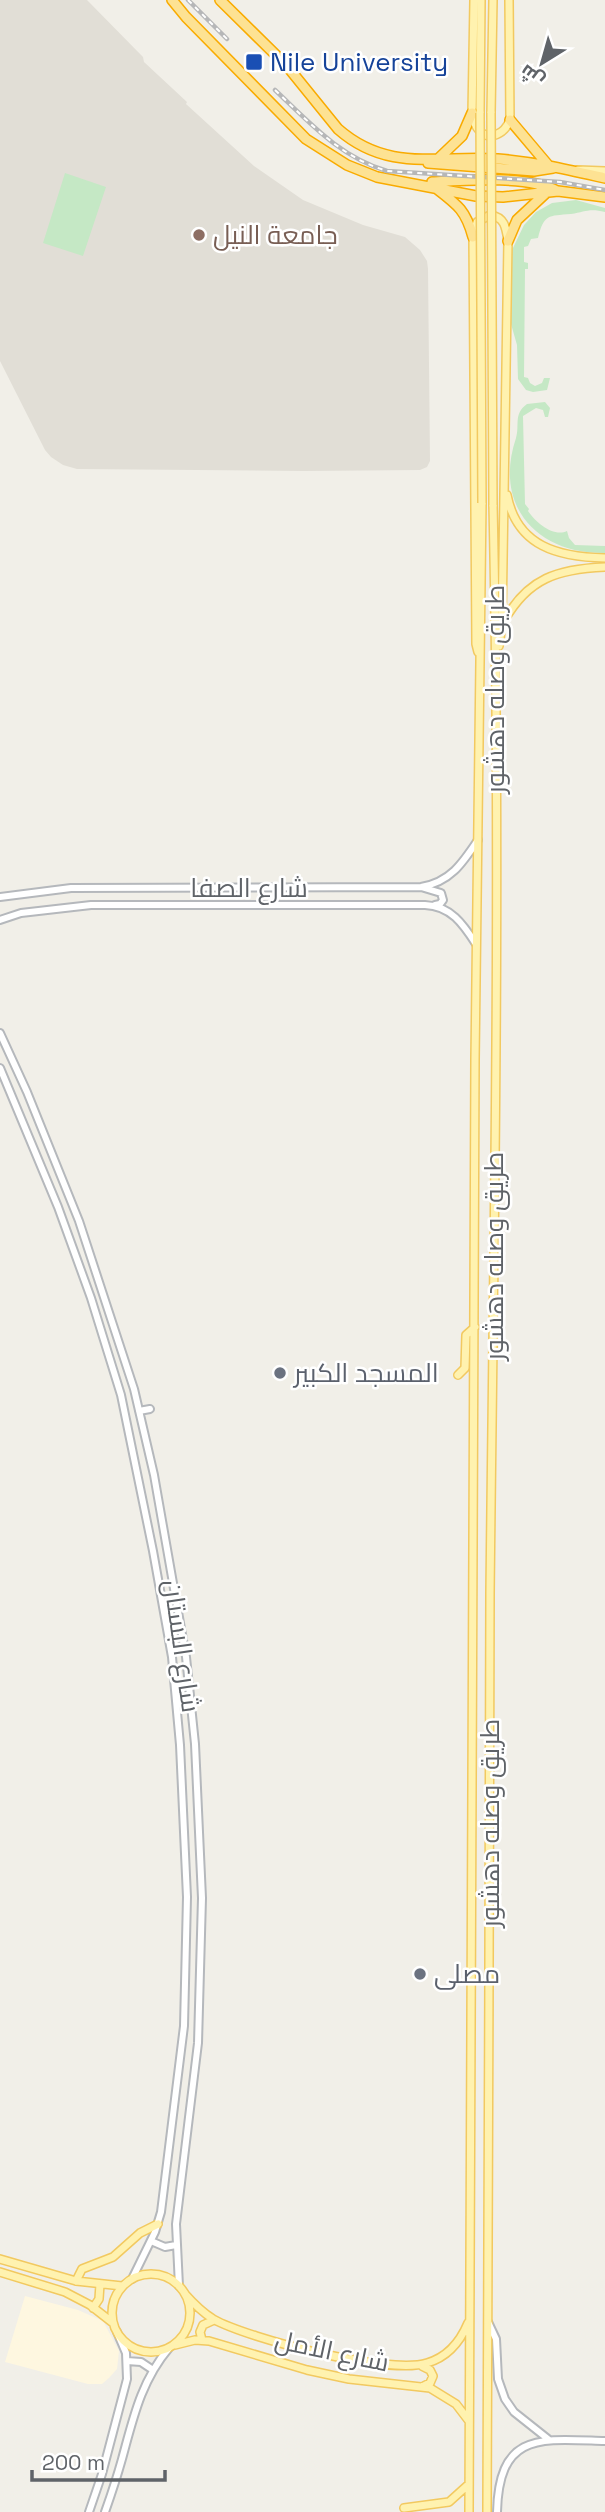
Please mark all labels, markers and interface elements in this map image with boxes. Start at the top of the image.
north arrow [507,28,577,98]
place label: Nile University [270,45,448,79]
marker: Nile University [244,52,264,72]
text: ش [515,59,549,93]
place label: جامعة النيل [213,218,338,252]
marker: جامعة النيل [191,227,207,243]
street label: طريق وصله دهشور [478,585,512,795]
street label: شارع الصفا [190,871,308,905]
street label: طريق وصله دهشور [477,1152,511,1362]
place label: المسجد الكبير [292,1356,439,1390]
marker: المسجد الكبير [272,1365,288,1381]
street label: شارع البستان [156,1577,208,1715]
street label: طريق وصله دهشور [473,1719,507,1929]
place label: مصلى [434,1957,500,1991]
marker: مصلى [412,1966,428,1982]
street label: شارع الأمل [272,2322,392,2380]
scale bar [32,2438,164,2482]
text: 200 m [42,2449,105,2476]

